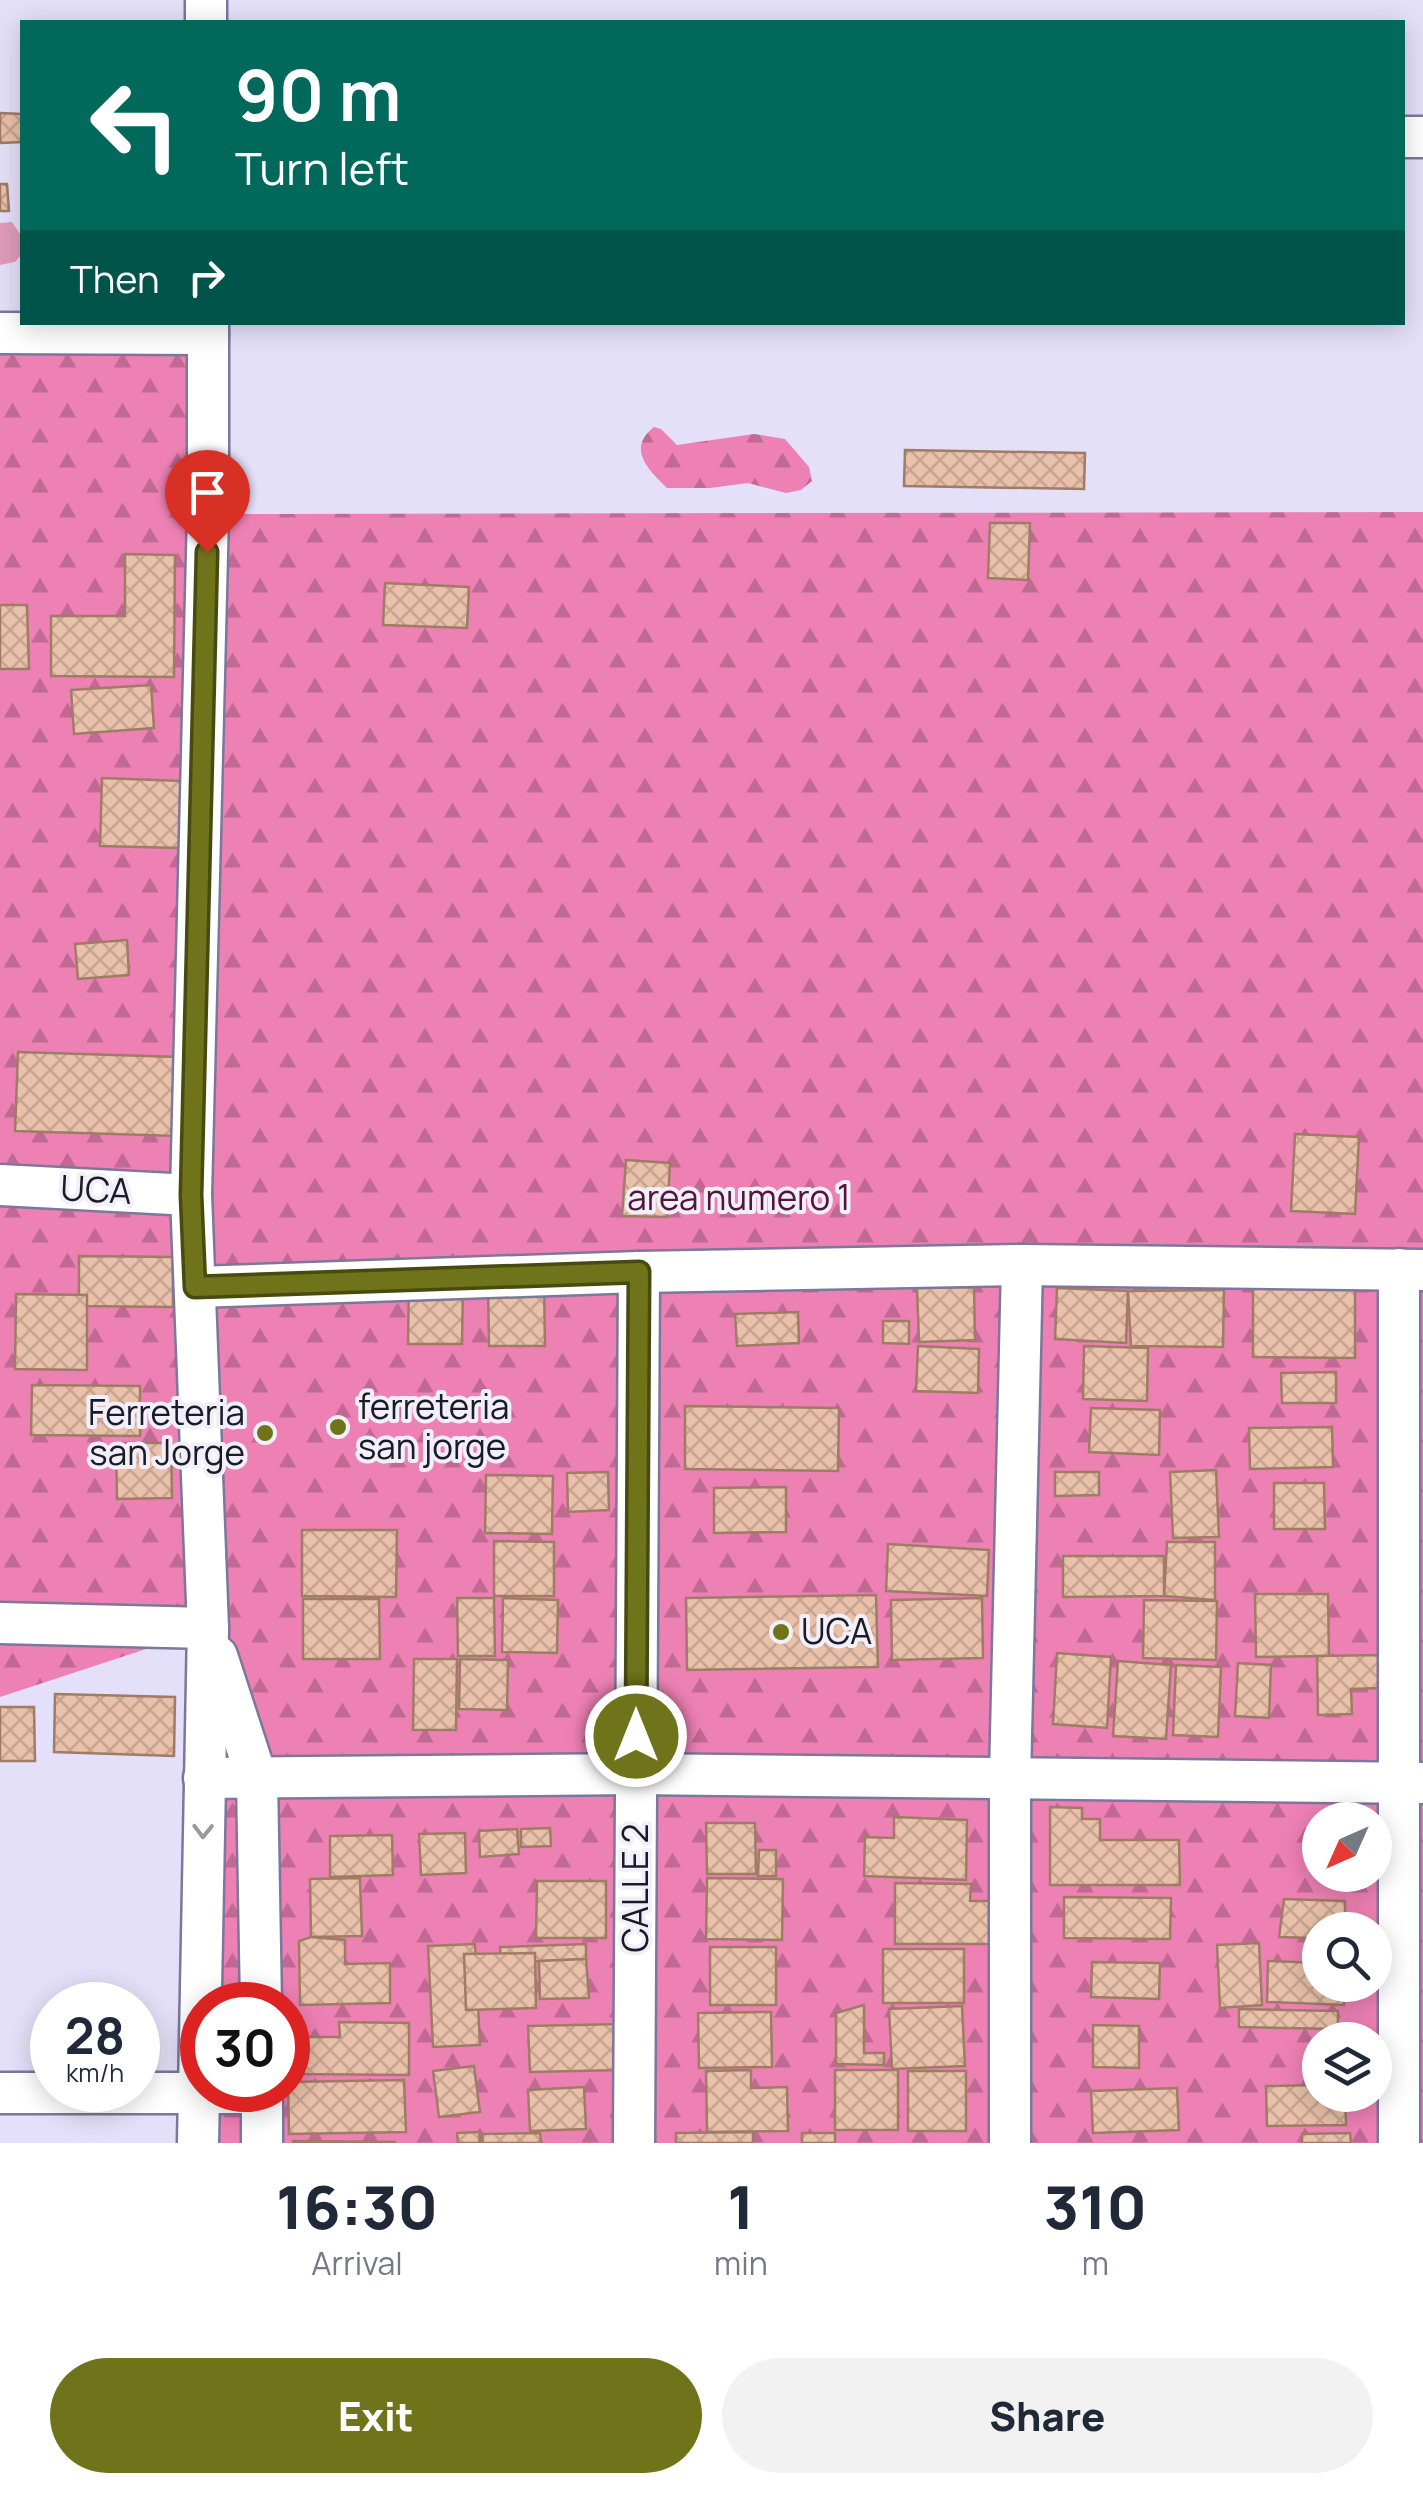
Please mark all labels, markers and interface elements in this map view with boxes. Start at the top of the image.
text: 90 m [235,46,402,142]
icon: left [70,60,200,190]
text: Turn left [235,137,409,199]
icon: right [179,250,234,305]
text: Then [70,252,159,304]
pin [165,450,250,553]
icon: arrive [180,465,235,520]
street label: UCA [59,1163,133,1215]
park label: area numero 1 [627,1173,851,1221]
place label: ferreteria san jorge [358,1382,510,1470]
place label: Ferreteria san Jorge [88,1388,245,1476]
marker: ferreteria san jorge [327,1416,349,1438]
marker: Ferreteria san Jorge [254,1422,276,1444]
place label: UCA [801,1607,872,1655]
marker: UCA [770,1621,792,1643]
position arrow [584,1684,688,1788]
north arrow [1302,1802,1392,1892]
map controls [1302,1802,1392,2112]
one-way arrow [193,1823,214,1839]
street label: CALLE 2 [611,1823,659,1953]
button: search [1302,1912,1392,2002]
speed limit sign: 30 [180,1982,310,2112]
text: 28 [65,2001,125,2069]
button: layers [1302,2022,1392,2112]
text: km/h [66,2055,124,2090]
text: 16:30 [276,2165,438,2247]
text: 1 [727,2165,754,2247]
text: 310 [1044,2165,1147,2247]
text: Arrival [311,2241,403,2285]
text: min [714,2241,768,2285]
text: m [1082,2241,1109,2285]
button: Exit [50,2358,702,2473]
button: Share [722,2358,1373,2473]

